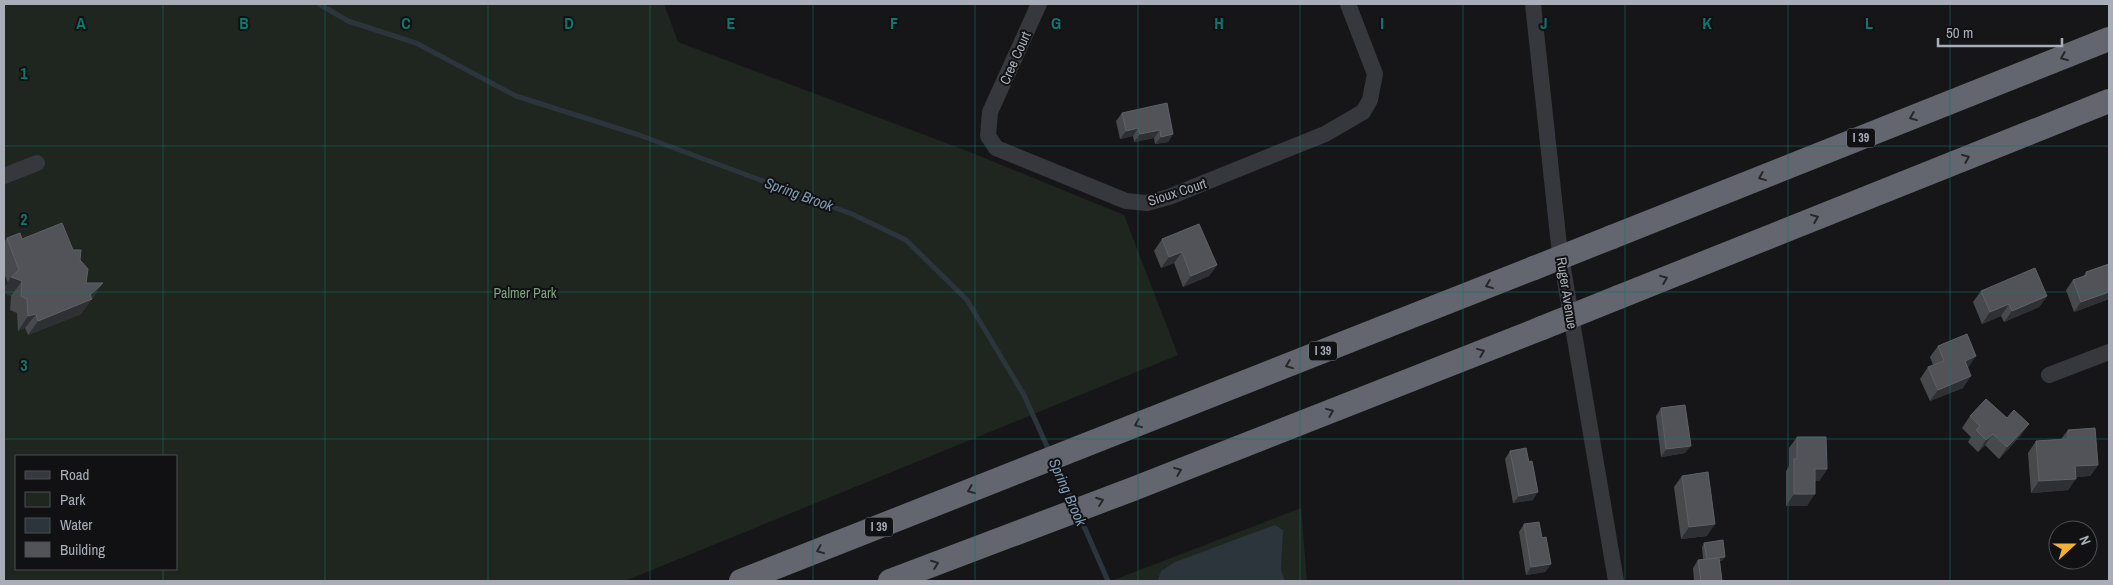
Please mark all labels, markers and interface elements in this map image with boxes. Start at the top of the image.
text: A [76,12,86,34]
text: B [239,12,249,34]
text: C [401,12,411,34]
text: D [564,12,574,34]
text: E [727,12,736,34]
text: F [890,12,898,34]
text: G [1051,12,1061,34]
text: H [1214,12,1224,34]
text: I [1380,12,1384,34]
text: J [1540,12,1548,34]
text: K [1702,12,1712,34]
text: L [1865,12,1873,34]
scale bar [1938,15,2062,47]
text: 50 m [1946,22,1973,43]
street label: Cree Court [995,29,1035,87]
one-way arrow [2060,51,2069,61]
text: 1 [20,62,28,84]
one-way arrow [1909,111,1918,121]
road number: I 39 [1847,128,1875,148]
one-way arrow [1961,154,1970,164]
one-way arrow [1758,171,1767,182]
water label: Spring Brook [762,172,837,216]
street label: Sioux Court [1145,174,1209,210]
text: 2 [20,208,28,230]
one-way arrow [1810,214,1819,225]
street label: Ruger Avenue [1552,256,1582,330]
one-way arrow [1659,275,1668,285]
one-way arrow [1485,279,1494,290]
park label: Palmer Park [493,284,557,302]
road number: I 39 [1309,342,1337,361]
one-way arrow [1476,348,1485,358]
text: 3 [20,354,28,376]
one-way arrow [1285,358,1294,369]
one-way arrow [1325,407,1333,417]
one-way arrow [1134,418,1143,429]
legend [15,455,178,570]
water label: Spring Brook [1044,455,1093,530]
text: Road [60,464,89,485]
one-way arrow [1174,467,1182,477]
one-way arrow [967,484,976,494]
text: Park [60,489,86,510]
one-way arrow [1095,497,1104,507]
text: Water [60,514,92,535]
road number: I 39 [865,518,893,536]
north arrow [2048,520,2098,570]
text: N [2075,533,2095,547]
text: Building [60,539,105,560]
one-way arrow [816,544,825,554]
one-way arrow [931,560,939,570]

